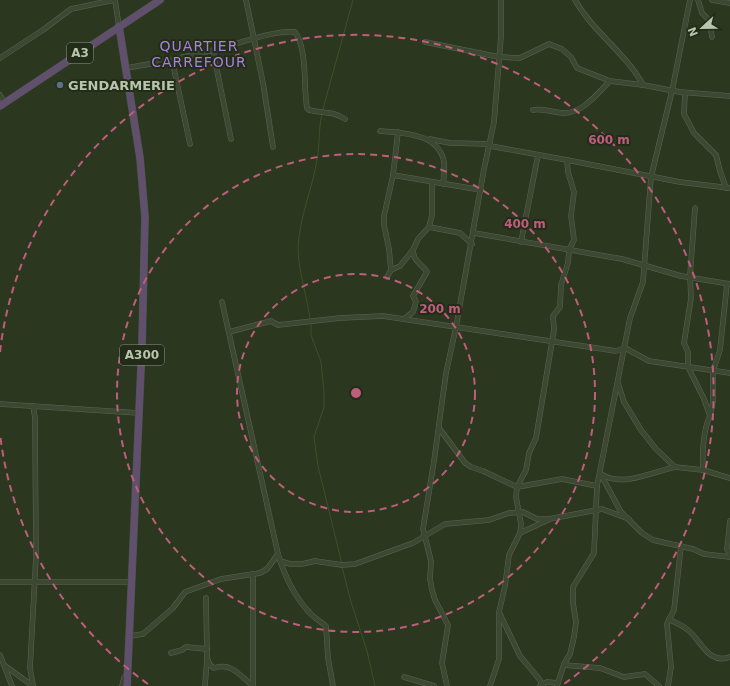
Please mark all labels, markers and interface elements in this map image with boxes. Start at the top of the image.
north arrow [682,8,722,48]
text: N [685,25,701,38]
district label: QUARTIER CARREFOUR [151,38,247,70]
road number: A3 [67,43,93,63]
place label: GENDARMERIE [68,78,175,93]
marker: GENDARMERIE [55,80,65,90]
text: 600 m [588,133,630,147]
text: 400 m [504,217,546,231]
text: 200 m [419,302,461,316]
road number: A300 [120,345,164,365]
centre of rings [349,386,363,400]

